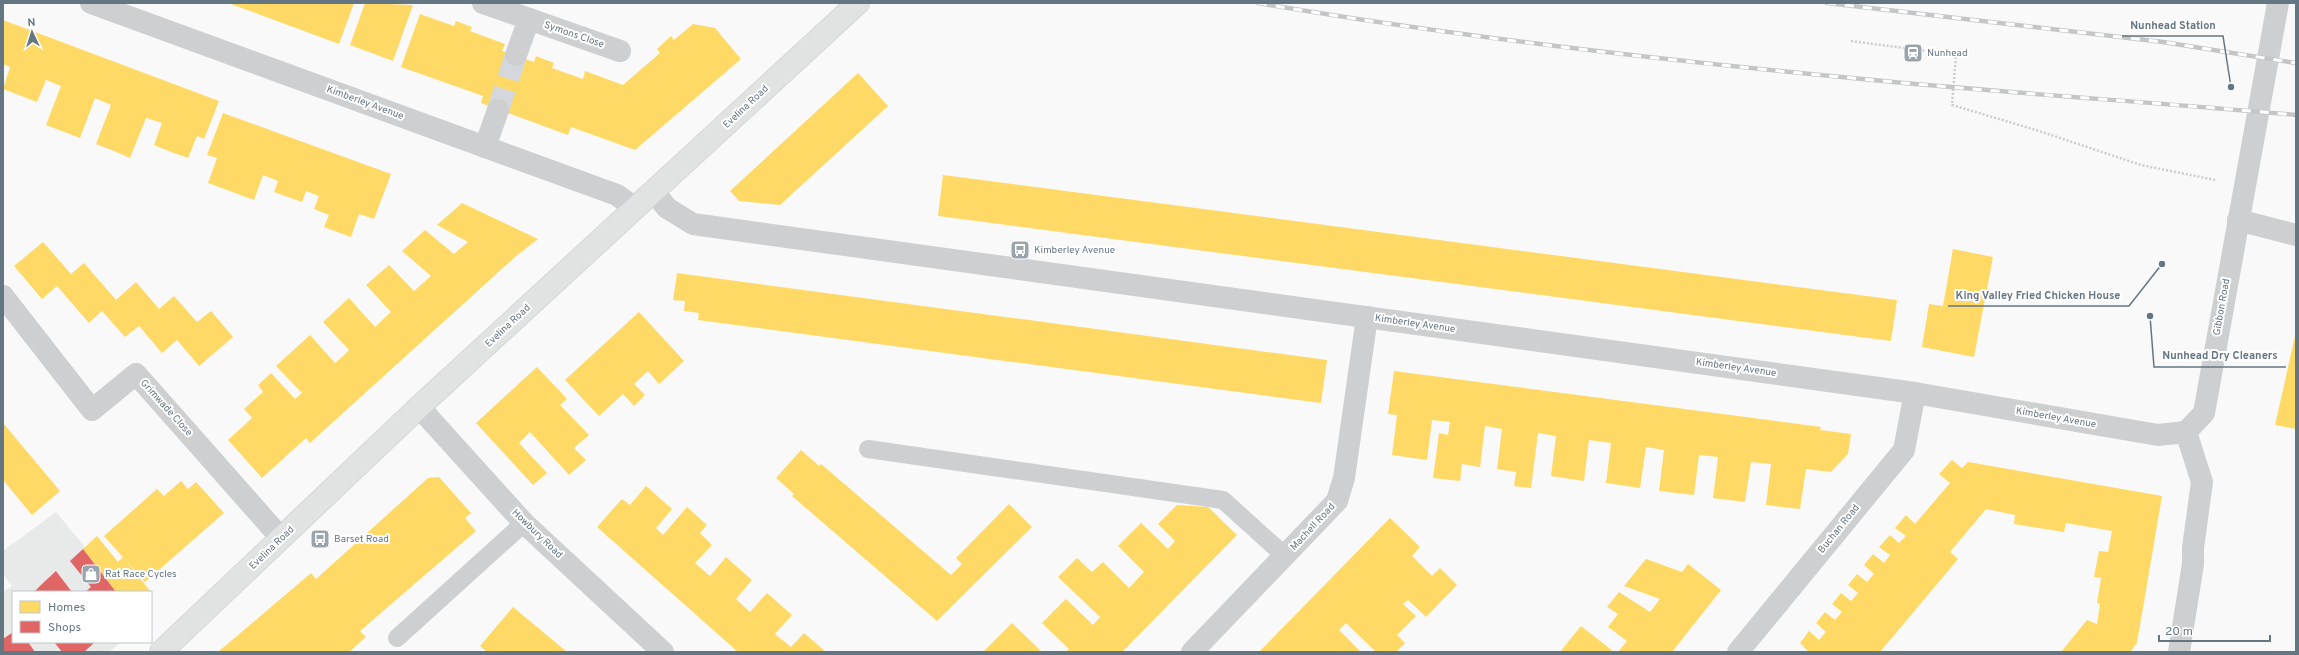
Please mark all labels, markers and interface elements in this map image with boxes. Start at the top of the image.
north arrow [12,12,52,52]
callout: Nunhead Station [2122,13,2223,36]
text: N [27,16,36,30]
street label: Symons Close [542,19,606,51]
text: Nunhead Station [2130,19,2216,33]
station icon: Nunhead [1902,42,1924,64]
place label: Nunhead [1927,47,1968,60]
street label: Kimberley Avenue [325,83,405,123]
street label: Evelina Road [721,83,771,131]
bus stop icon: Kimberley Avenue [1009,239,1031,261]
place label: Kimberley Avenue [1034,244,1115,257]
street label: Gibbon Road [2211,278,2233,336]
callout: King Valley Fried Chicken House [1948,283,2129,306]
text: King Valley Fried Chicken House [1956,289,2120,303]
street label: Evelina Road [483,302,533,350]
street label: Kimberley Avenue [1374,312,1456,336]
callout: Nunhead Dry Cleaners [2154,344,2286,367]
text: Nunhead Dry Cleaners [2162,349,2278,363]
street label: Kimberley Avenue [1695,356,1777,380]
street label: Grimwade Close [137,377,195,439]
street label: Kimberley Avenue [2015,405,2097,431]
street label: Machell Road [1288,501,1338,553]
street label: Buchan Road [1815,502,1863,556]
street label: Howbury Road [509,506,565,562]
street label: Evelina Road [247,523,297,573]
bus stop icon: Barset Road [309,528,331,550]
place label: Barset Road [334,533,389,546]
shop icon: Rat Race Cycles [80,563,102,585]
place label: Rat Race Cycles [105,568,177,581]
legend [12,591,152,643]
text: Homes [48,600,85,616]
scale bar [2159,617,2270,643]
text: Shops [48,620,81,636]
text: 20 m [2165,624,2193,640]

